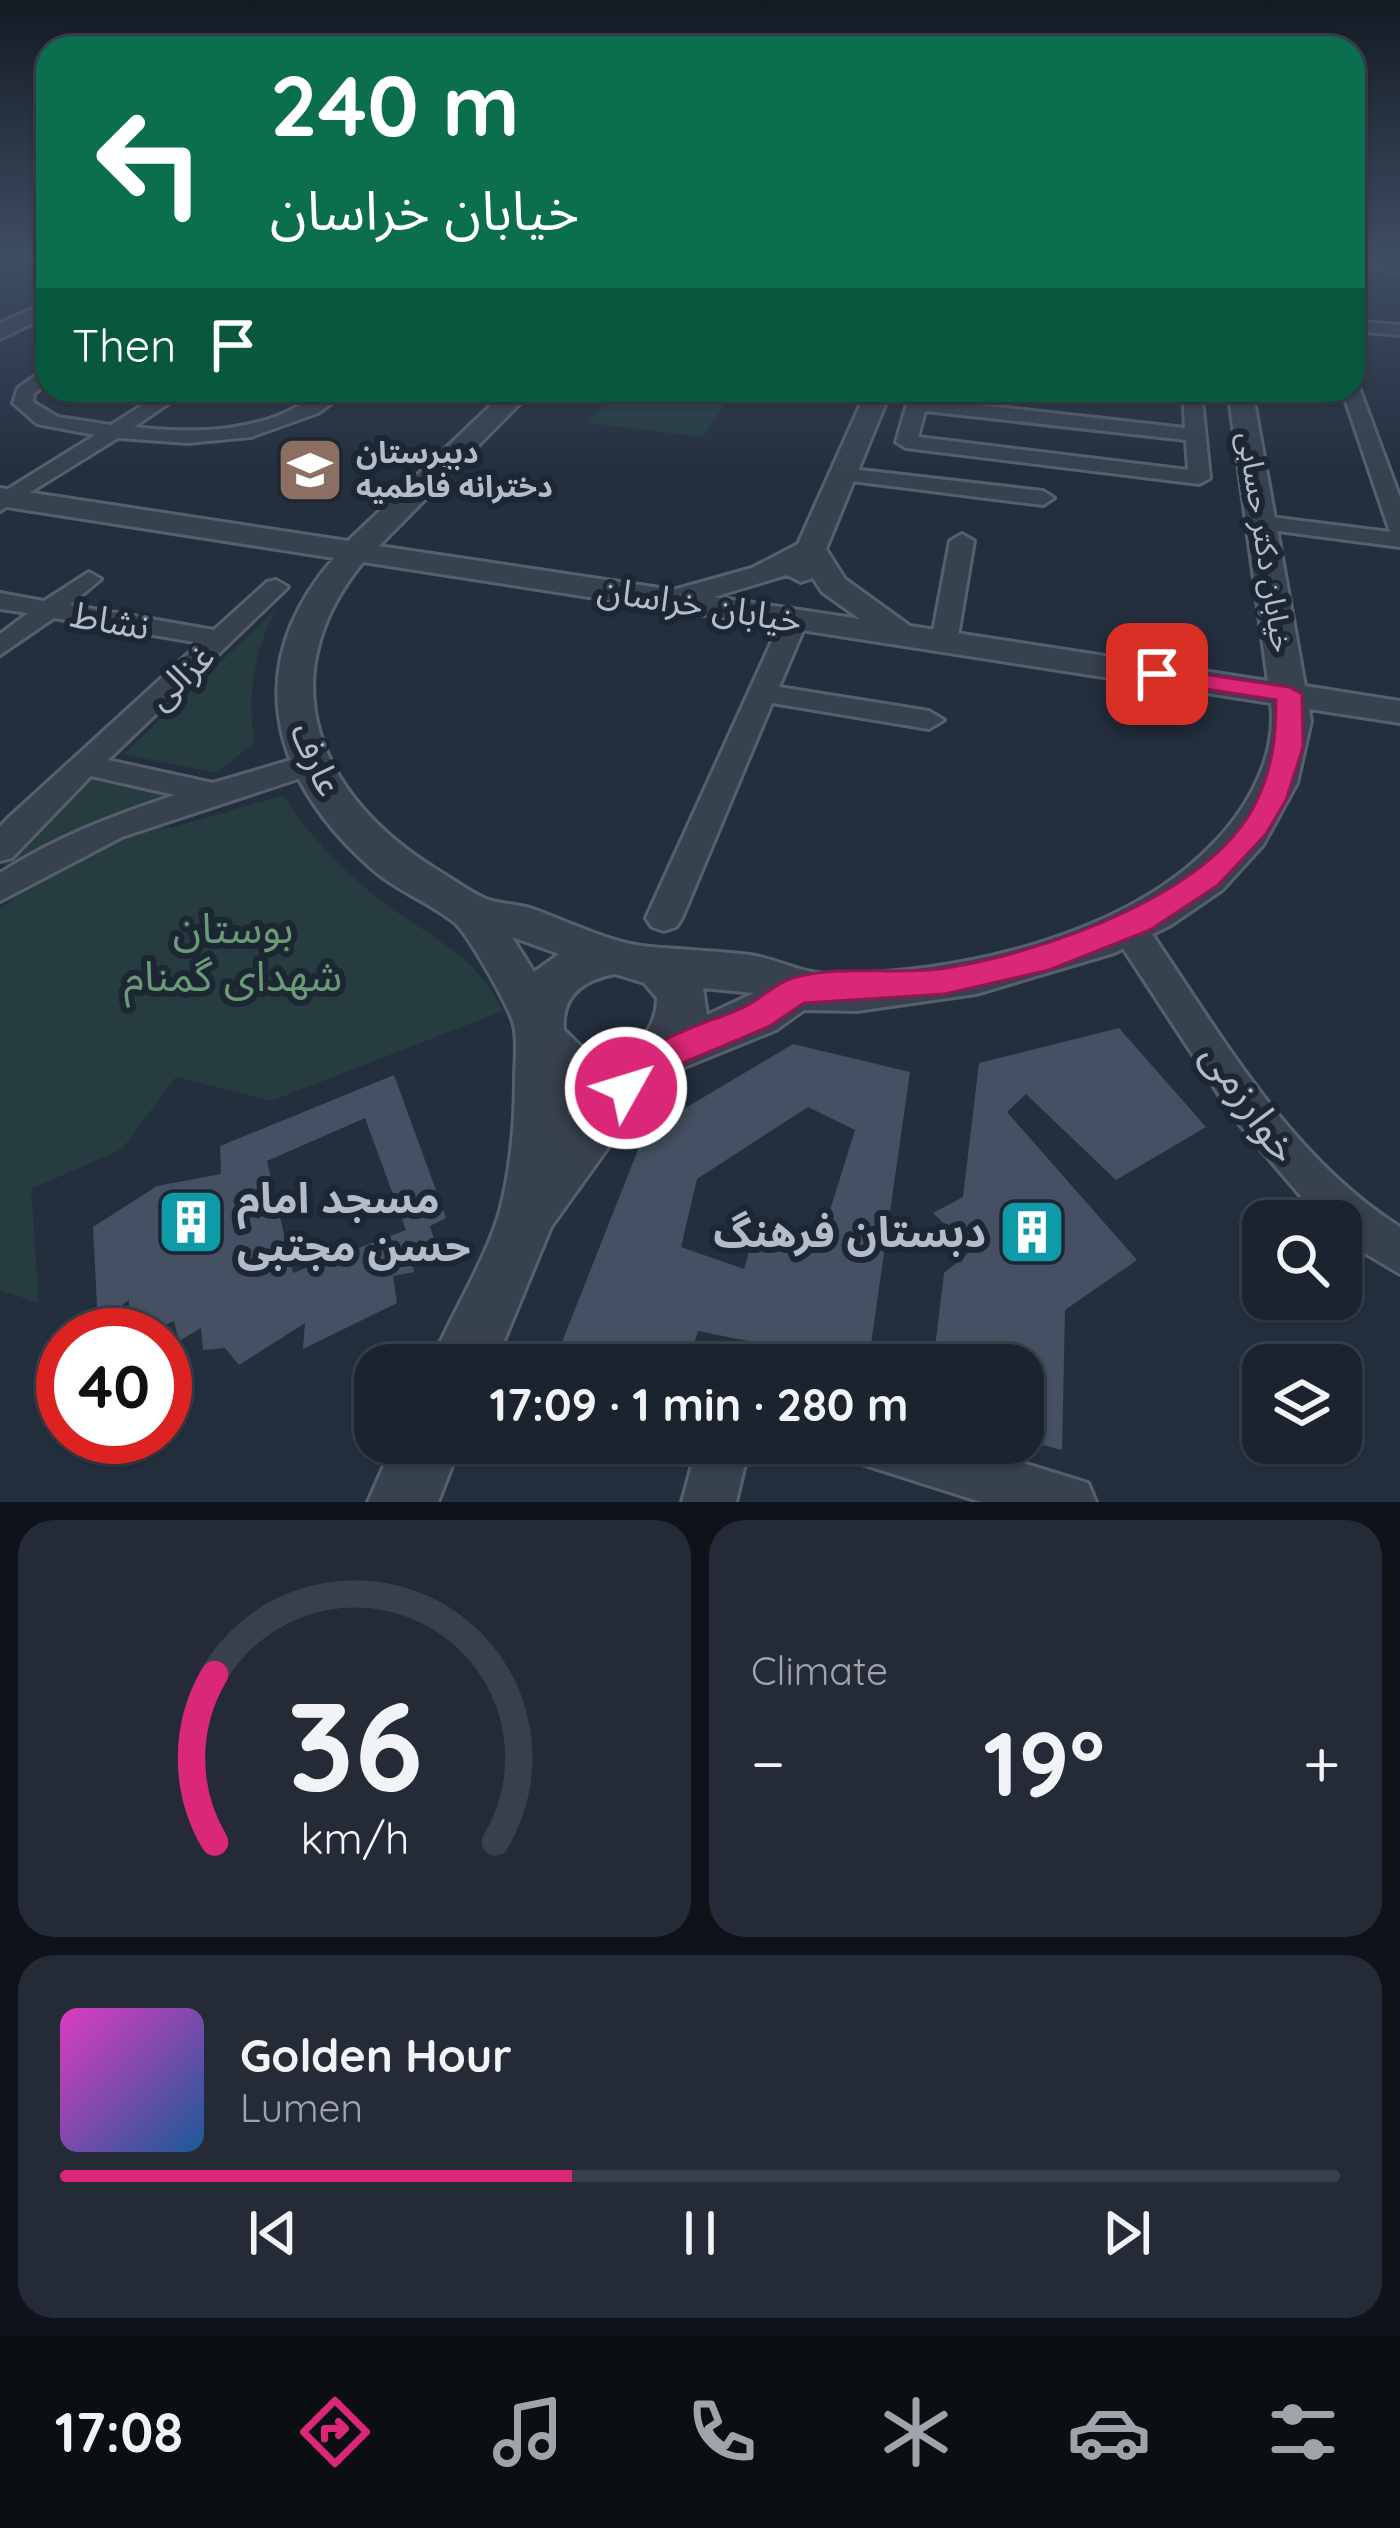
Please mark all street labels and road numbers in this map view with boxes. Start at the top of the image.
street label: خیابان دکتر حسابی [1230,429,1302,655]
street label: خیابان خراسان [595,565,805,642]
street label: نشاط [67,590,153,649]
street label: غزالی [137,633,223,718]
street label: عارف [281,715,353,803]
street label: خوارزمی [1191,1031,1312,1173]

